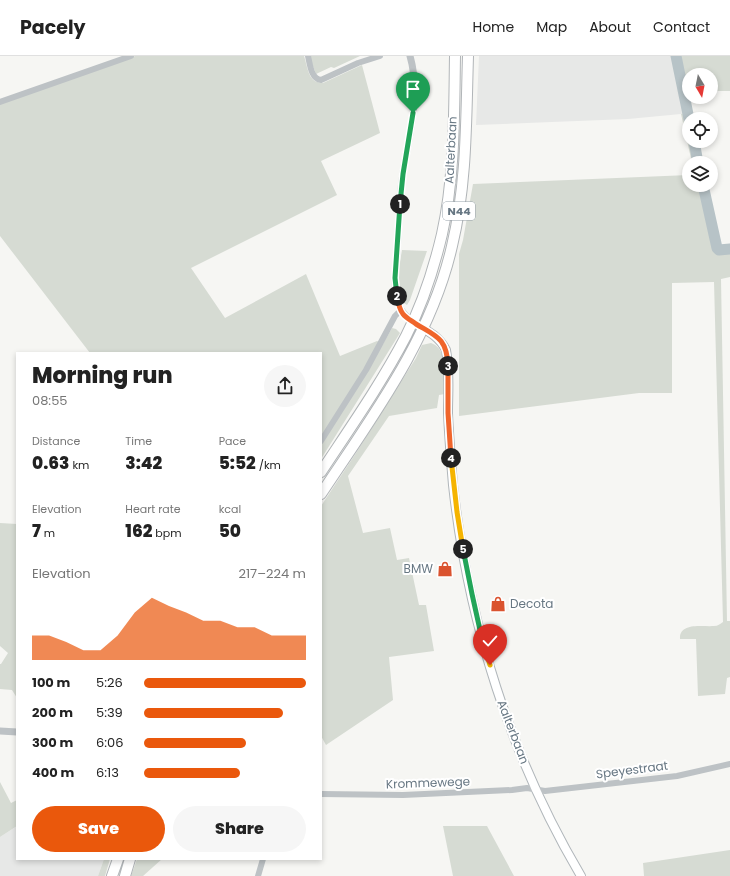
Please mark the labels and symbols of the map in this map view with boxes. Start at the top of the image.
north arrow [682,68,718,104]
pin [396,72,430,113]
street label: Aalterbaan [440,116,461,184]
pin: 1 [390,194,410,214]
road number: N44 [443,202,475,220]
pin: 2 [387,286,407,306]
pin: 3 [438,356,458,376]
pin: 4 [441,448,461,468]
pin: 5 [453,539,473,559]
place label: BMW [404,560,433,577]
shop icon: BMW [436,560,454,578]
shop icon: Decota [489,595,507,613]
place label: Decota [510,595,553,612]
pin [473,624,507,665]
street label: Aalterbaan [493,697,533,766]
street label: Speyestraat [595,757,669,782]
street label: Krommewege [386,773,470,792]

